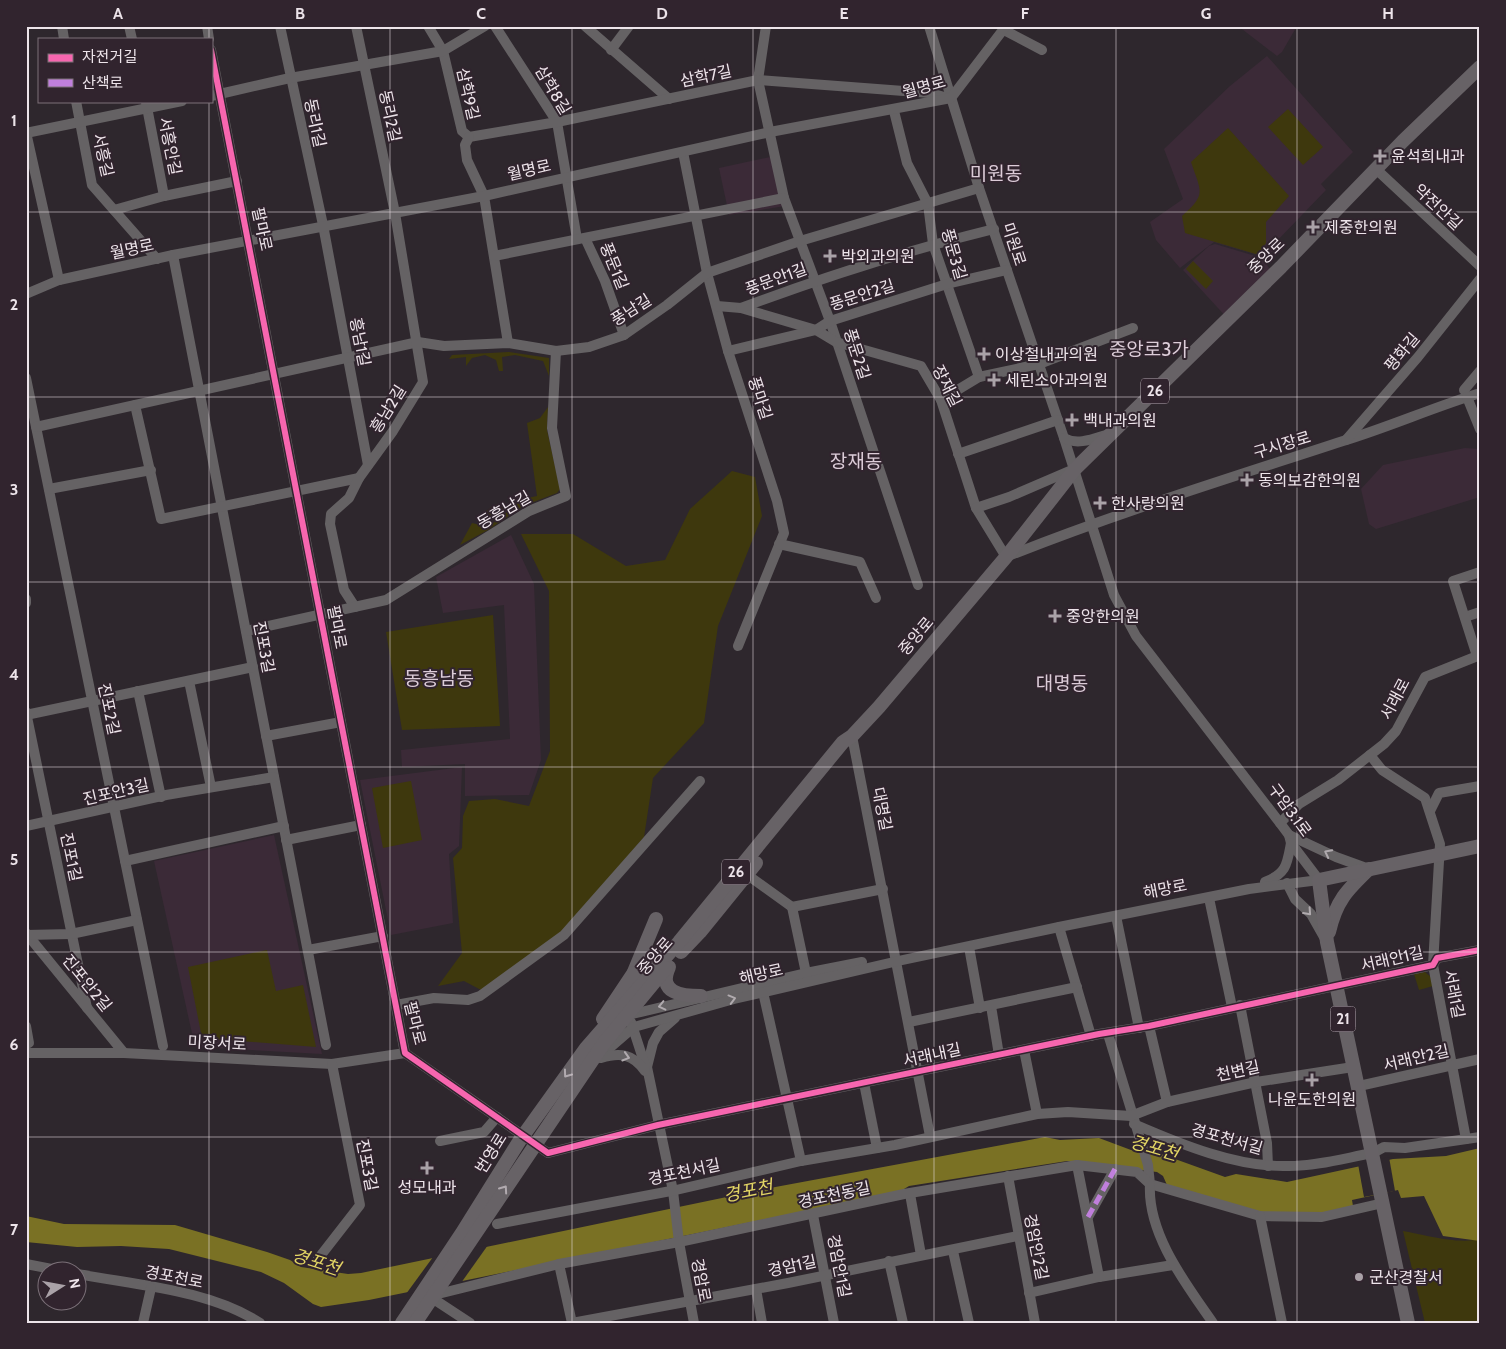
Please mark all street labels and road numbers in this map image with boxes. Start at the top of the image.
street label: 삼학7길 [678,61,734,91]
street label: 삼학8길 [531,62,575,118]
street label: 삼학9길 [453,66,483,122]
street label: 월명로 [900,72,948,102]
street label: 동리2길 [375,88,405,144]
street label: 동리1길 [301,97,329,149]
street label: 서흥안길 [155,115,185,177]
street label: 서흥길 [89,131,117,179]
street label: 월명로 [505,156,553,184]
street label: 약전안길 [1410,180,1466,234]
street label: 팔마로 [248,205,276,253]
street label: 미원로 [998,220,1030,268]
street label: 풍문3길 [938,226,970,282]
street label: 중앙로 [1244,234,1289,278]
street label: 월명로 [108,235,156,263]
street label: 풍문1길 [596,240,632,292]
street label: 풍문안1길 [743,259,809,299]
street label: 풍문안2길 [827,276,897,314]
street label: 풍남길 [607,290,655,330]
street label: 흥남1길 [346,316,374,368]
street label: 풍문2길 [840,326,874,382]
street label: 평화길 [1381,329,1423,375]
street label: 장재길 [929,362,965,410]
street label: 풍마길 [744,374,776,422]
road number: 26 [1141,378,1169,404]
street label: 흥남2길 [366,382,410,436]
street label: 구시장로 [1251,427,1313,463]
street label: 동흥남길 [474,487,534,533]
street label: 팔마로 [323,604,351,651]
street label: 중앙로 [895,613,938,659]
street label: 진포3길 [250,619,278,675]
street label: 서래로 [1376,675,1414,723]
street label: 진포2길 [94,681,124,737]
street label: 진포안3길 [81,775,151,809]
street label: 구암3.1로 [1264,780,1316,841]
street label: 대명길 [868,786,896,832]
street label: 진포1길 [57,831,85,883]
road number: 26 [722,860,750,884]
street label: 해망로 [1142,875,1189,903]
street label: 중앙로 [633,933,677,979]
street label: 서래안1길 [1359,943,1425,975]
street label: 진포안2길 [58,951,116,1015]
street label: 해망로 [737,960,785,988]
street label: 서래1길 [1440,968,1468,1020]
street label: 팔마로 [400,999,430,1047]
road number: 21 [1330,1006,1356,1032]
street label: 미장서로 [187,1032,247,1054]
street label: 서래내길 [901,1040,963,1070]
street label: 서래안2길 [1381,1041,1451,1075]
street label: 천변길 [1214,1057,1262,1085]
street label: 경포천서길 [1189,1120,1265,1158]
street label: 번영로 [471,1129,511,1177]
street label: 진포3길 [353,1137,381,1193]
street label: 경포천서길 [646,1155,722,1189]
street label: 경포천동길 [796,1178,872,1212]
street label: 경암안2길 [1020,1212,1052,1282]
street label: 경암안1길 [824,1233,854,1299]
street label: 경암1길 [766,1252,818,1280]
street label: 경암로 [687,1257,715,1304]
street label: 경포천로 [143,1262,205,1292]

